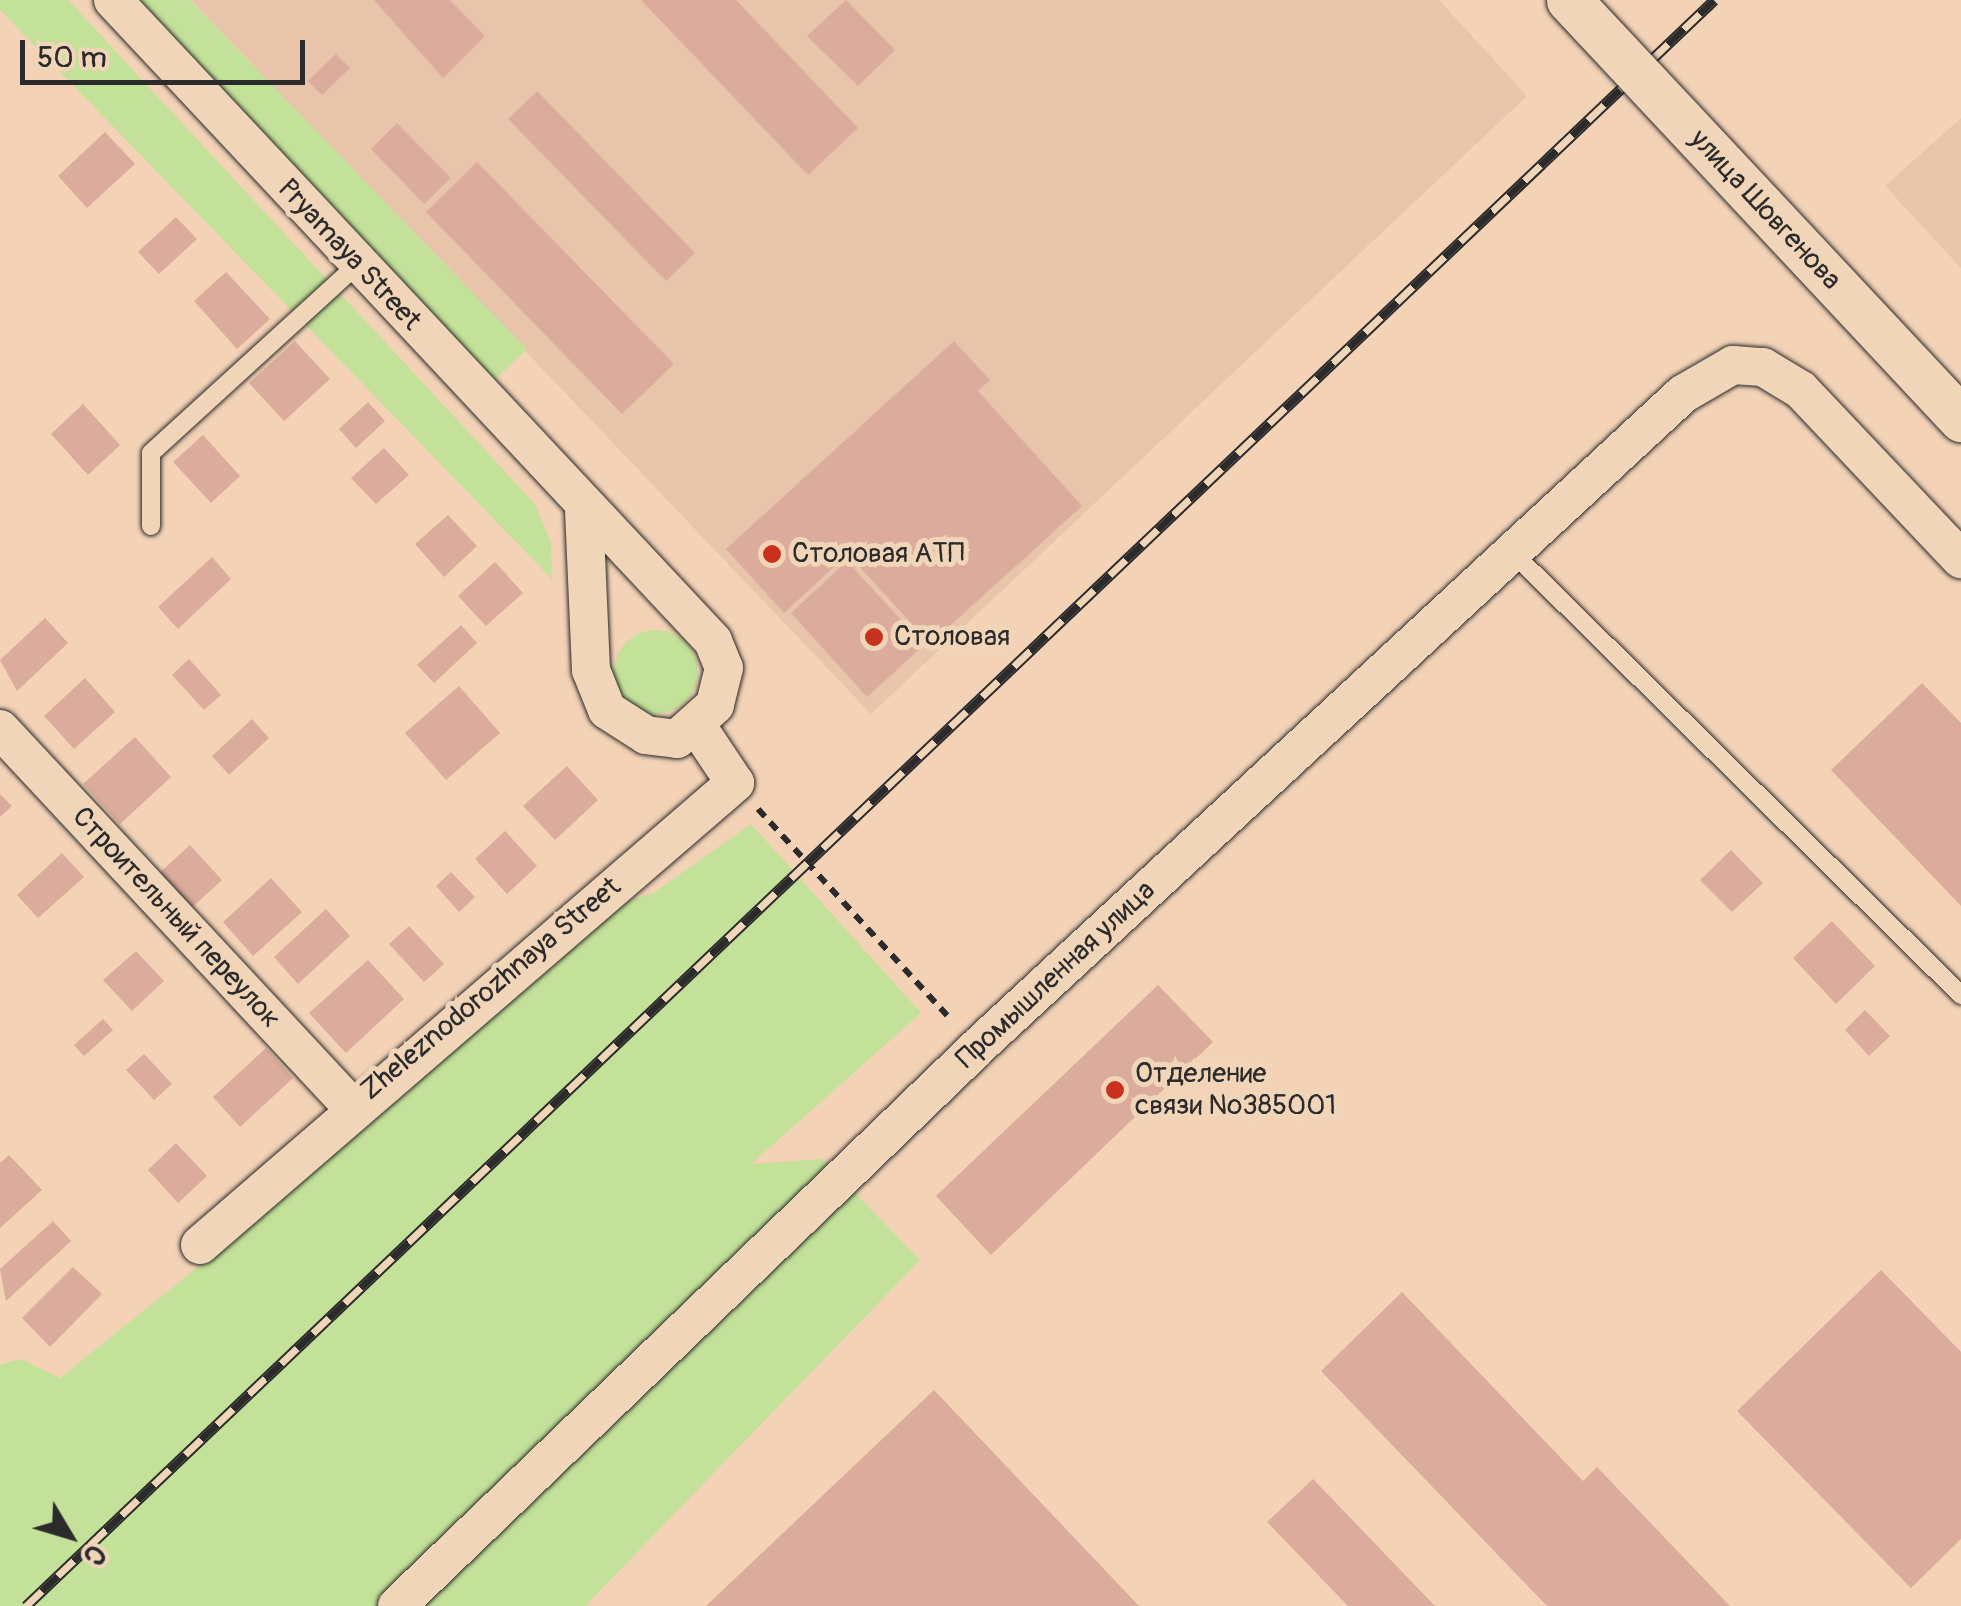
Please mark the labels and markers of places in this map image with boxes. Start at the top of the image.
place label: Столовая АТП [792,537,965,571]
marker: Столовая АТП [761,543,783,565]
place label: Столовая [894,620,1010,654]
marker: Столовая [863,626,885,648]
place label: Отделение связи №385001 [1135,1057,1336,1123]
marker: Отделение связи №385001 [1104,1079,1126,1101]

